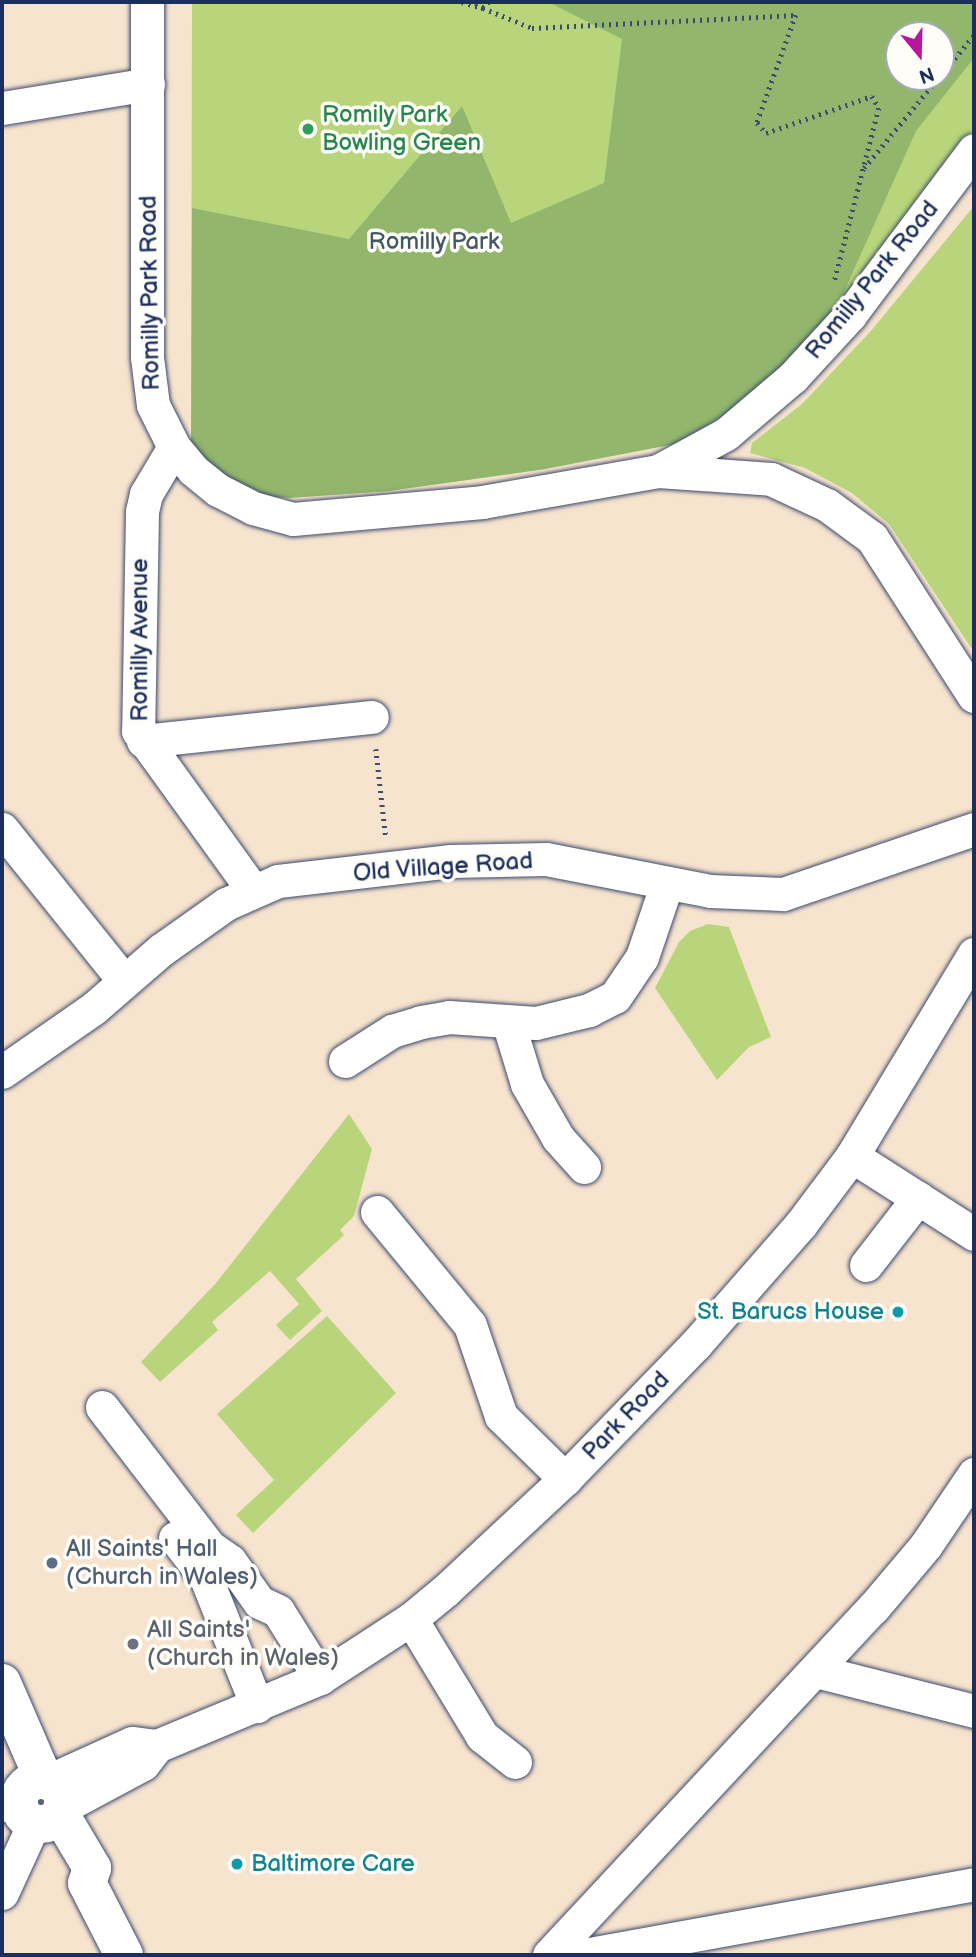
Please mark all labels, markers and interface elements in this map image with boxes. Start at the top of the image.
north arrow [885,21,955,91]
text: N [916,61,937,88]
place label: Romily Park Bowling Green [322,101,481,157]
marker: Romily Park Bowling Green [300,121,316,137]
street label: Romilly Park Road [134,194,166,392]
street label: Romilly Park Road [799,194,945,366]
park label: Romilly Park [368,228,500,256]
street label: Romilly Avenue [126,558,154,722]
street label: Old Village Road [352,846,534,888]
place label: St. Barucs House [697,1298,884,1326]
marker: St. Barucs House [890,1304,906,1320]
street label: Park Road [577,1365,675,1467]
place label: All Saints' Hall (Church in Wales) [66,1535,259,1591]
marker: All Saints' Hall (Church in Wales) [44,1555,60,1571]
place label: All Saints' (Church in Wales) [147,1616,340,1672]
marker: All Saints' (Church in Wales) [125,1636,141,1652]
place label: Baltimore Care [251,1850,415,1878]
marker: Baltimore Care [229,1856,245,1872]

